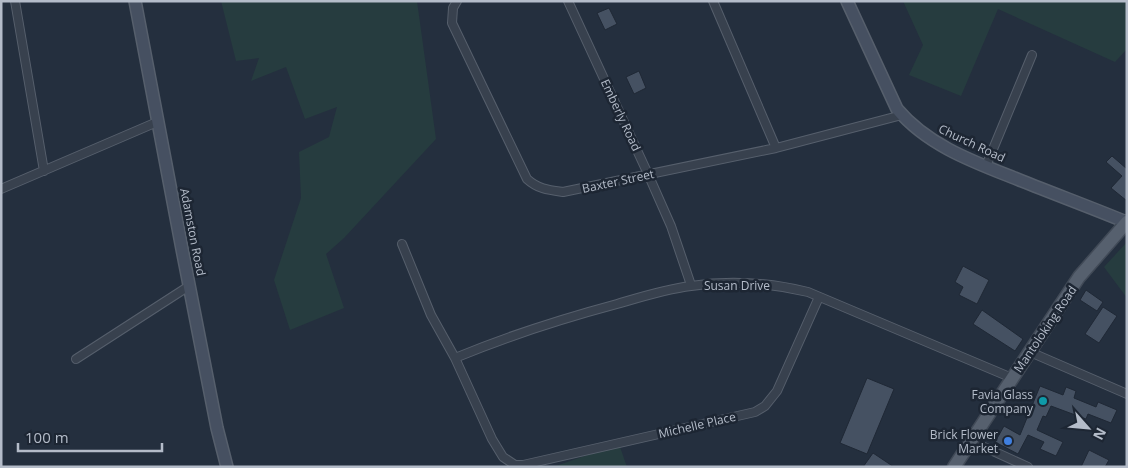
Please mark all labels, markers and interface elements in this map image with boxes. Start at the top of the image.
street label: Emberly Road [597,76,645,154]
street label: Church Road [936,120,1008,166]
street label: Baxter Street [580,165,656,197]
street label: Adamston Road [176,187,210,277]
street label: Susan Drive [704,277,770,294]
street label: Mantoloking Road [1010,282,1080,376]
place label: Favia Glass Company [971,386,1034,417]
marker: Favia Glass Company [1037,395,1049,407]
north arrow [1063,403,1113,453]
street label: Michelle Place [657,408,738,442]
scale bar [18,420,161,452]
text: N [1089,425,1111,444]
place label: Brick Flower Market [930,426,998,457]
text: 100 m [25,427,69,447]
marker: Brick Flower Market [1002,435,1014,447]

